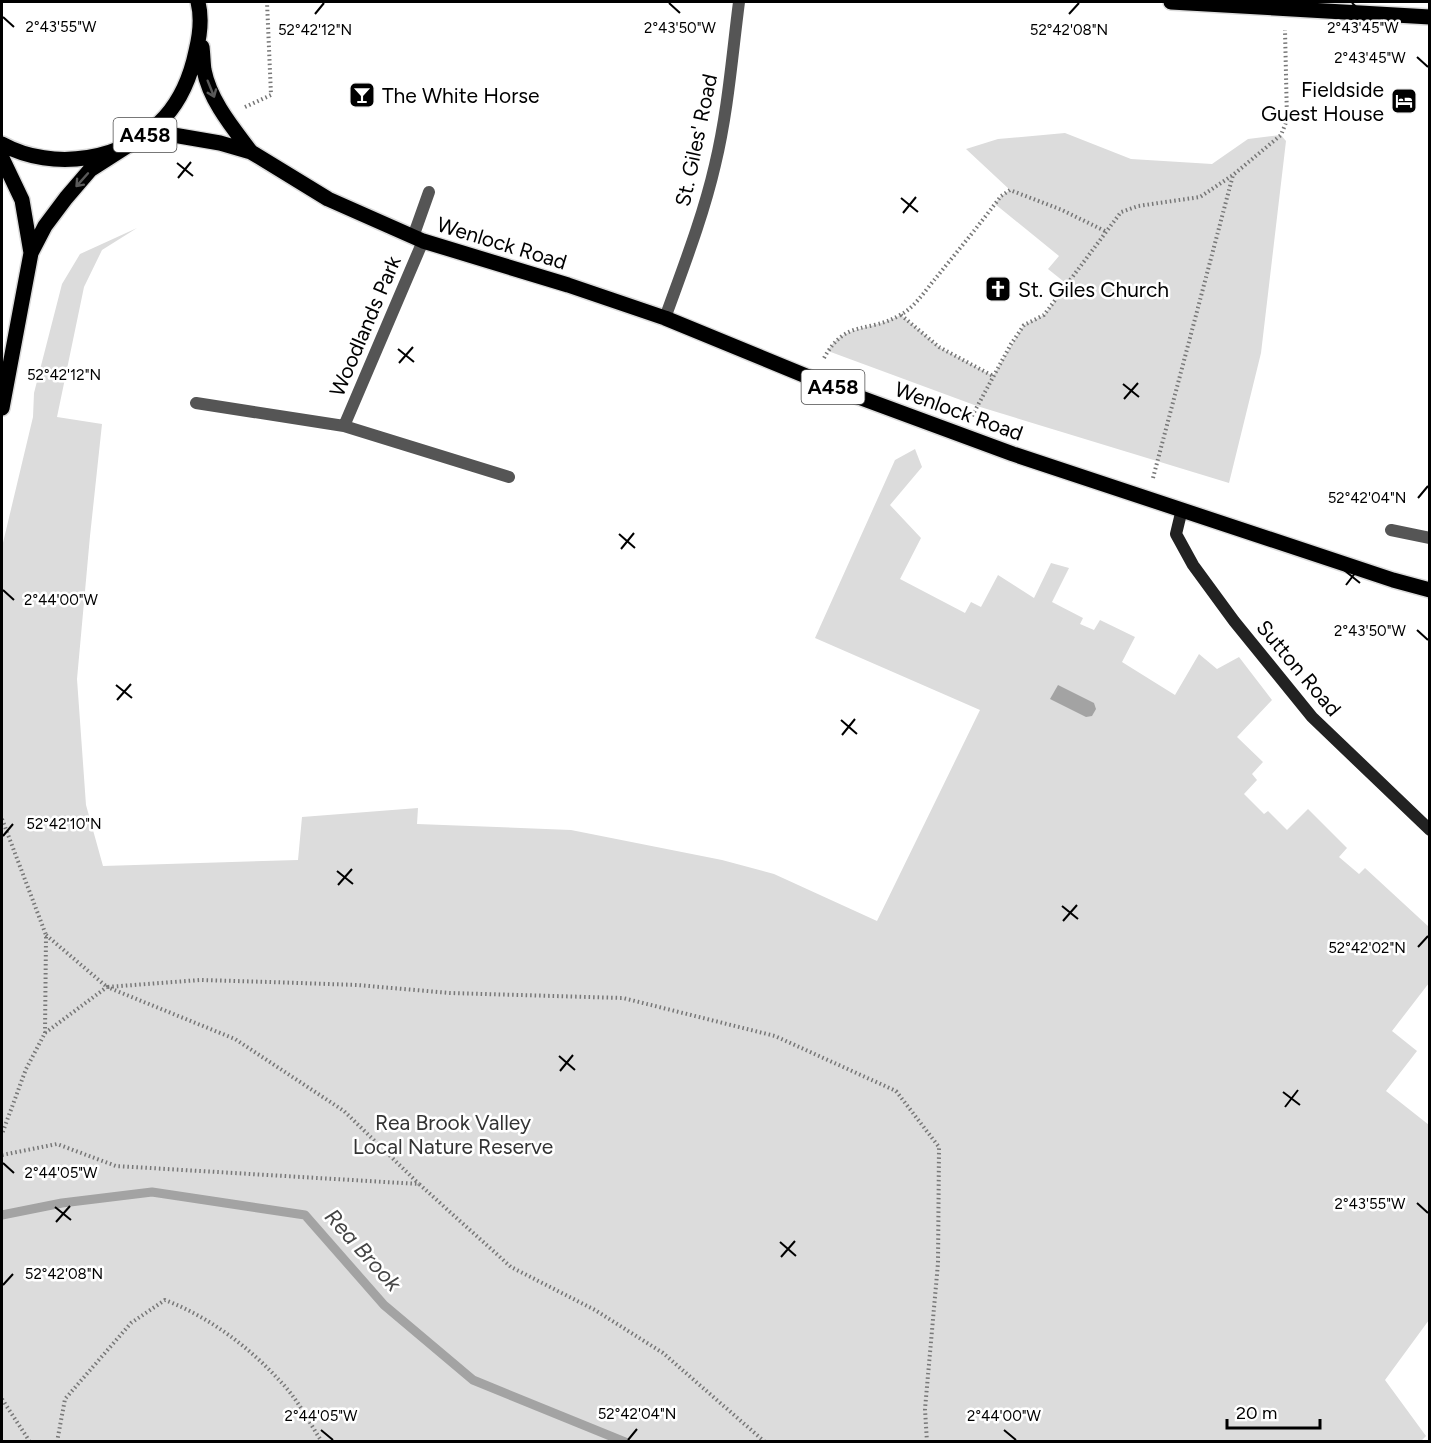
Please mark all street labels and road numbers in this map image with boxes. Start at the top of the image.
street label: St. Giles' Road [670,71,722,209]
road number: A458 [114,118,176,152]
street label: Wenlock Road [434,211,570,275]
street label: Woodlands Park [324,251,406,400]
road number: A458 [802,370,864,404]
street label: Wenlock Road [892,376,1026,446]
street label: Sutton Road [1252,615,1346,721]

